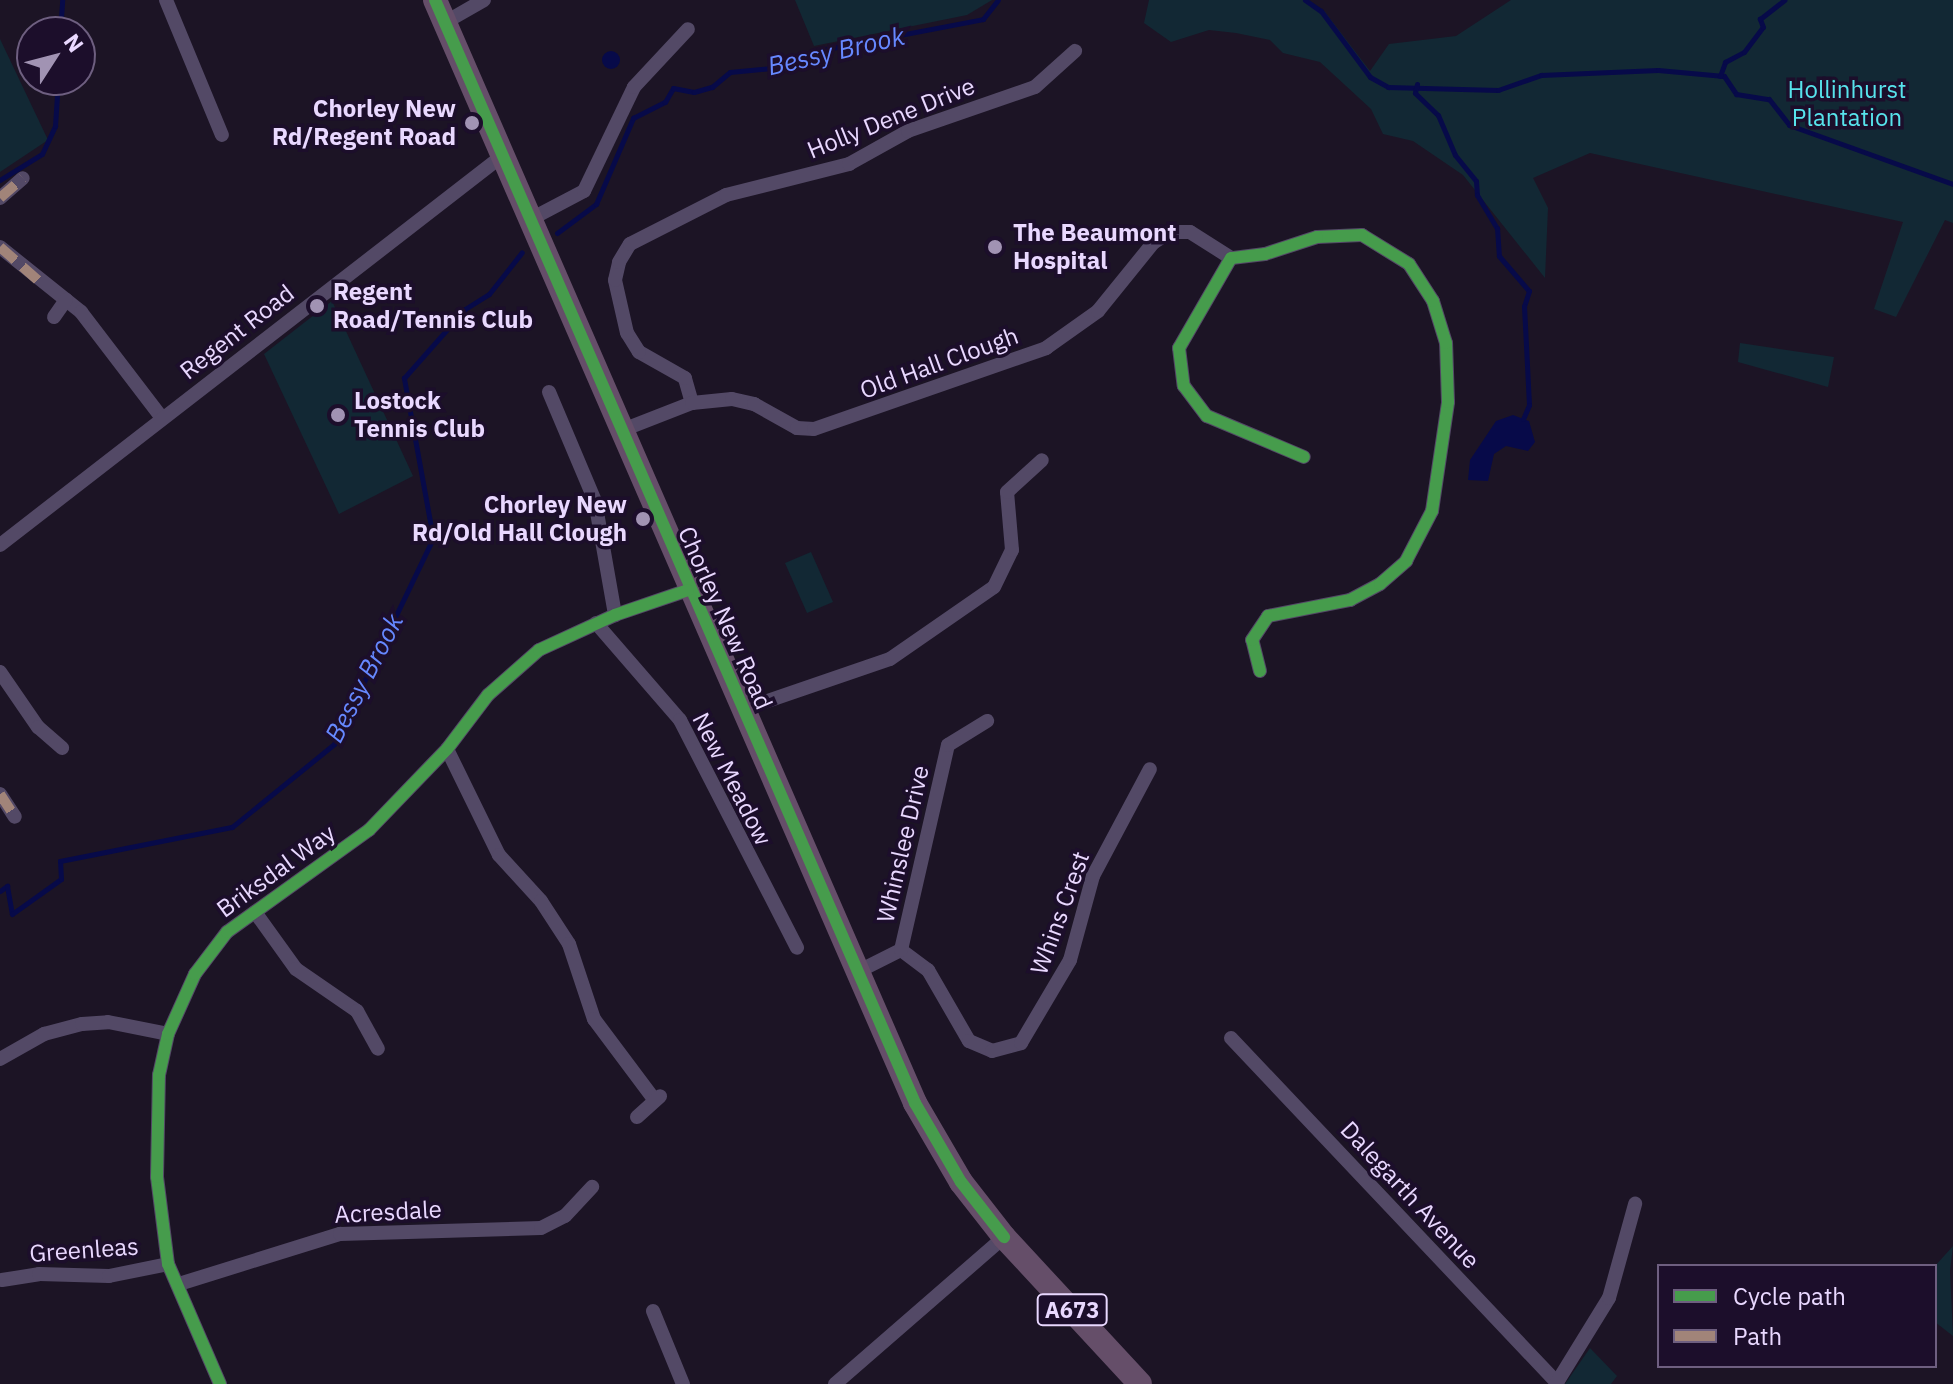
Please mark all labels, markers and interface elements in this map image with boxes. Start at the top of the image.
north arrow [16,16,96,96]
water label: Bessy Brook [764,20,908,82]
text: N [58,28,91,58]
street label: Holly Dene Drive [803,71,979,165]
park label: Hollinhurst Plantation [1788,76,1906,132]
place label: Chorley New Rd/Regent Road [272,95,456,151]
marker: Chorley New Rd/Regent Road [463,114,481,132]
place label: The Beaumont Hospital [1013,219,1176,275]
marker: The Beaumont Hospital [984,236,1006,258]
place label: Regent Road/Tennis Club [333,278,533,334]
street label: Regent Road [174,279,300,385]
marker: Regent Road/Tennis Club [308,297,326,315]
street label: Old Hall Clough [856,321,1022,405]
place label: Lostock Tennis Club [354,387,485,443]
marker: Lostock Tennis Club [329,406,347,424]
place label: Chorley New Rd/Old Hall Clough [412,491,627,547]
marker: Chorley New Rd/Old Hall Clough [634,510,652,528]
street label: Chorley New Road [672,522,778,714]
water label: Bessy Brook [318,609,410,747]
street label: New Meadow [686,708,778,850]
street label: Whinslee Drive [871,763,935,925]
street label: Briksdal Way [211,818,341,924]
street label: Whins Crest [1024,848,1096,978]
street label: Dalegarth Avenue [1334,1115,1486,1275]
street label: Acresdale [334,1195,442,1229]
street label: Greenleas [28,1232,140,1268]
legend [1657,1264,1937,1368]
text: Cycle path [1733,1280,1846,1312]
road number: A673 [1036,1292,1108,1328]
text: Path [1733,1320,1782,1352]

